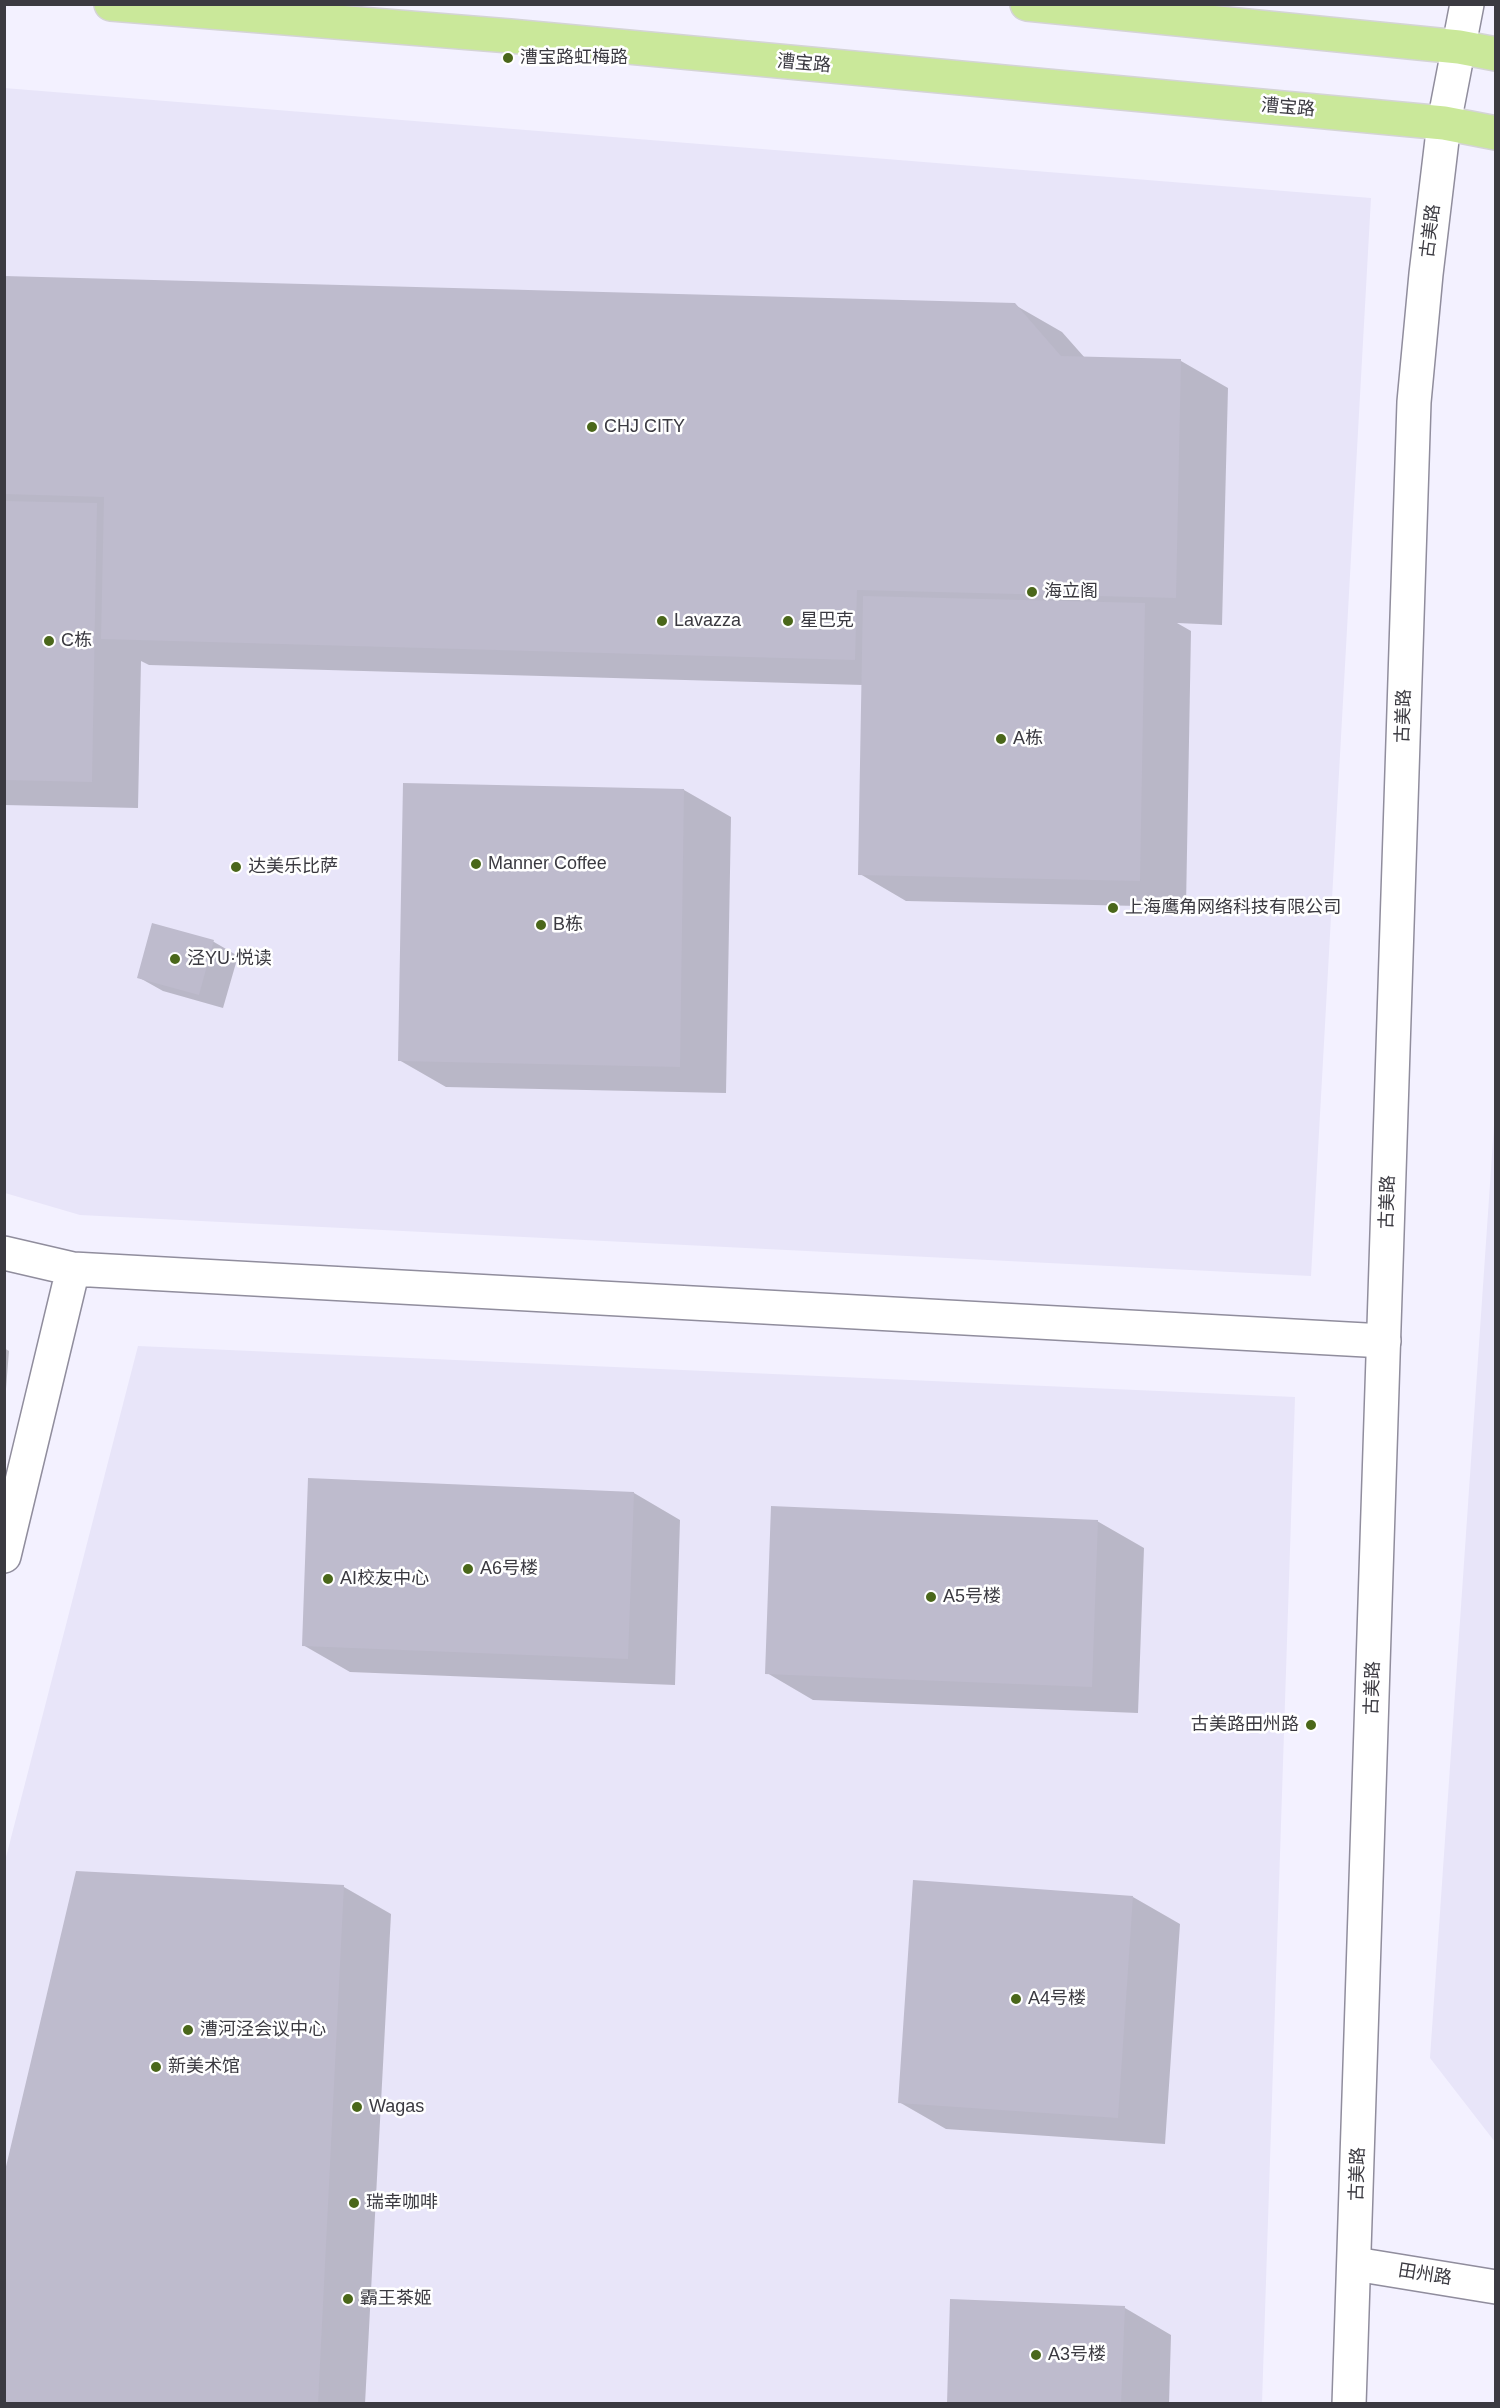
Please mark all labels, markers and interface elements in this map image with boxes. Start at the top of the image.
place label: 漕宝路虹梅路 [520,47,628,69]
marker: 漕宝路虹梅路 [501,51,515,65]
street label: 漕宝路 [776,51,832,77]
street label: 漕宝路 [1260,95,1316,121]
street label: 古美路 [1417,203,1445,259]
place label: CHJ CITY [604,416,685,438]
marker: CHJ CITY [585,420,599,434]
place label: 海立阁 [1044,581,1098,603]
marker: 海立阁 [1025,585,1039,599]
place label: Lavazza [674,610,741,632]
place label: 星巴克 [800,610,854,632]
marker: Lavazza [655,614,669,628]
marker: 星巴克 [781,614,795,628]
place label: C栋 [61,630,92,652]
marker: C栋 [42,634,56,648]
street label: 古美路 [1392,689,1416,743]
place label: A栋 [1013,728,1043,750]
marker: A栋 [994,732,1008,746]
place label: Manner Coffee [488,853,607,875]
place label: 达美乐比萨 [248,856,338,878]
marker: Manner Coffee [469,857,483,871]
marker: 达美乐比萨 [229,860,243,874]
place label: 上海鹰角网络科技有限公司 [1125,897,1341,919]
marker: 上海鹰角网络科技有限公司 [1106,901,1120,915]
place label: B栋 [553,914,583,936]
marker: B栋 [534,918,548,932]
place label: 泾YU·悦读 [187,948,272,970]
marker: 泾YU·悦读 [168,952,182,966]
street label: 古美路 [1376,1175,1400,1229]
place label: A6号楼 [480,1558,538,1580]
marker: A6号楼 [461,1562,475,1576]
place label: AI校友中心 [340,1568,429,1590]
marker: AI校友中心 [321,1572,335,1586]
place label: A5号楼 [943,1586,1001,1608]
marker: A5号楼 [924,1590,938,1604]
street label: 古美路 [1361,1661,1385,1715]
place label: 古美路田州路 [1191,1714,1299,1736]
marker: 古美路田州路 [1304,1718,1318,1732]
place label: A4号楼 [1028,1988,1086,2010]
marker: A4号楼 [1009,1992,1023,2006]
place label: 漕河泾会议中心 [200,2019,326,2041]
marker: 漕河泾会议中心 [181,2023,195,2037]
place label: 新美术馆 [168,2056,240,2078]
marker: 新美术馆 [149,2060,163,2074]
place label: Wagas [369,2096,424,2118]
marker: Wagas [350,2100,364,2114]
street label: 古美路 [1346,2147,1370,2201]
place label: 瑞幸咖啡 [366,2192,438,2214]
marker: 瑞幸咖啡 [347,2196,361,2210]
street label: 田州路 [1397,2260,1453,2290]
place label: 霸王茶姬 [360,2288,432,2310]
marker: 霸王茶姬 [341,2292,355,2306]
place label: A3号楼 [1048,2344,1106,2366]
marker: A3号楼 [1029,2348,1043,2362]

